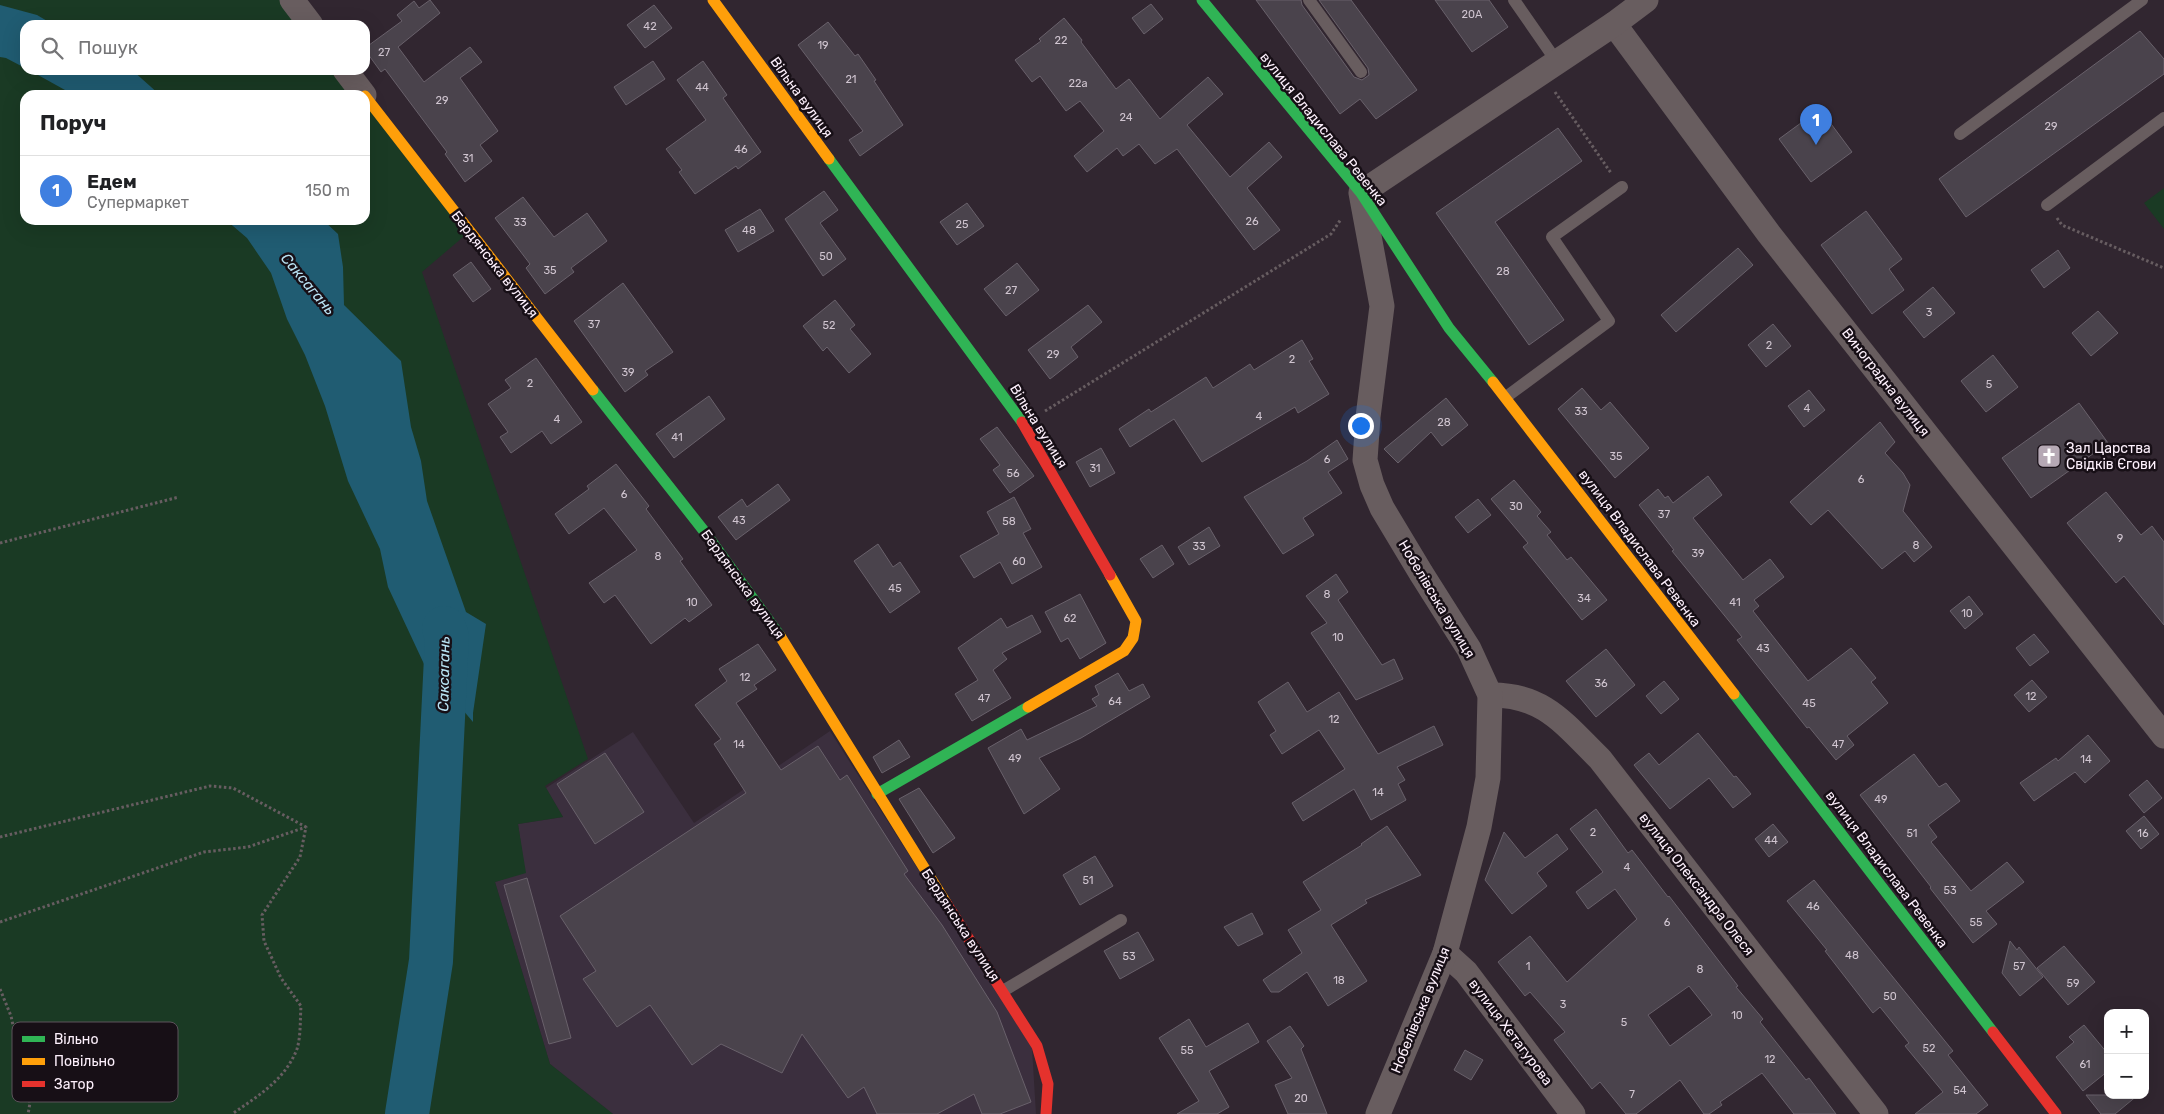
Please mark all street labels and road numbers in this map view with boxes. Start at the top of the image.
street label: вулиця Владислава Ревенка [1256,49,1391,209]
street label: Вільна вулиця [767,54,837,141]
street label: Бердянська вулиця [448,207,542,321]
street label: Виноградна вулиця [1838,325,1933,440]
street label: Вільна вулиця [1006,381,1071,471]
street label: вулиця Владислава Ревенка [1575,466,1704,630]
street label: Бердянська вулиця [697,526,788,642]
street label: Нобелівська вулиця [1395,537,1479,661]
street label: вулиця Владислава Ревенка [1822,787,1951,951]
street label: вулиця Олександра Олеся [1636,810,1758,959]
street label: Бердянська вулиця [918,866,1003,985]
street label: Нобелівська вулиця [1387,945,1454,1076]
street label: вулиця Хетагурова [1465,976,1556,1089]

